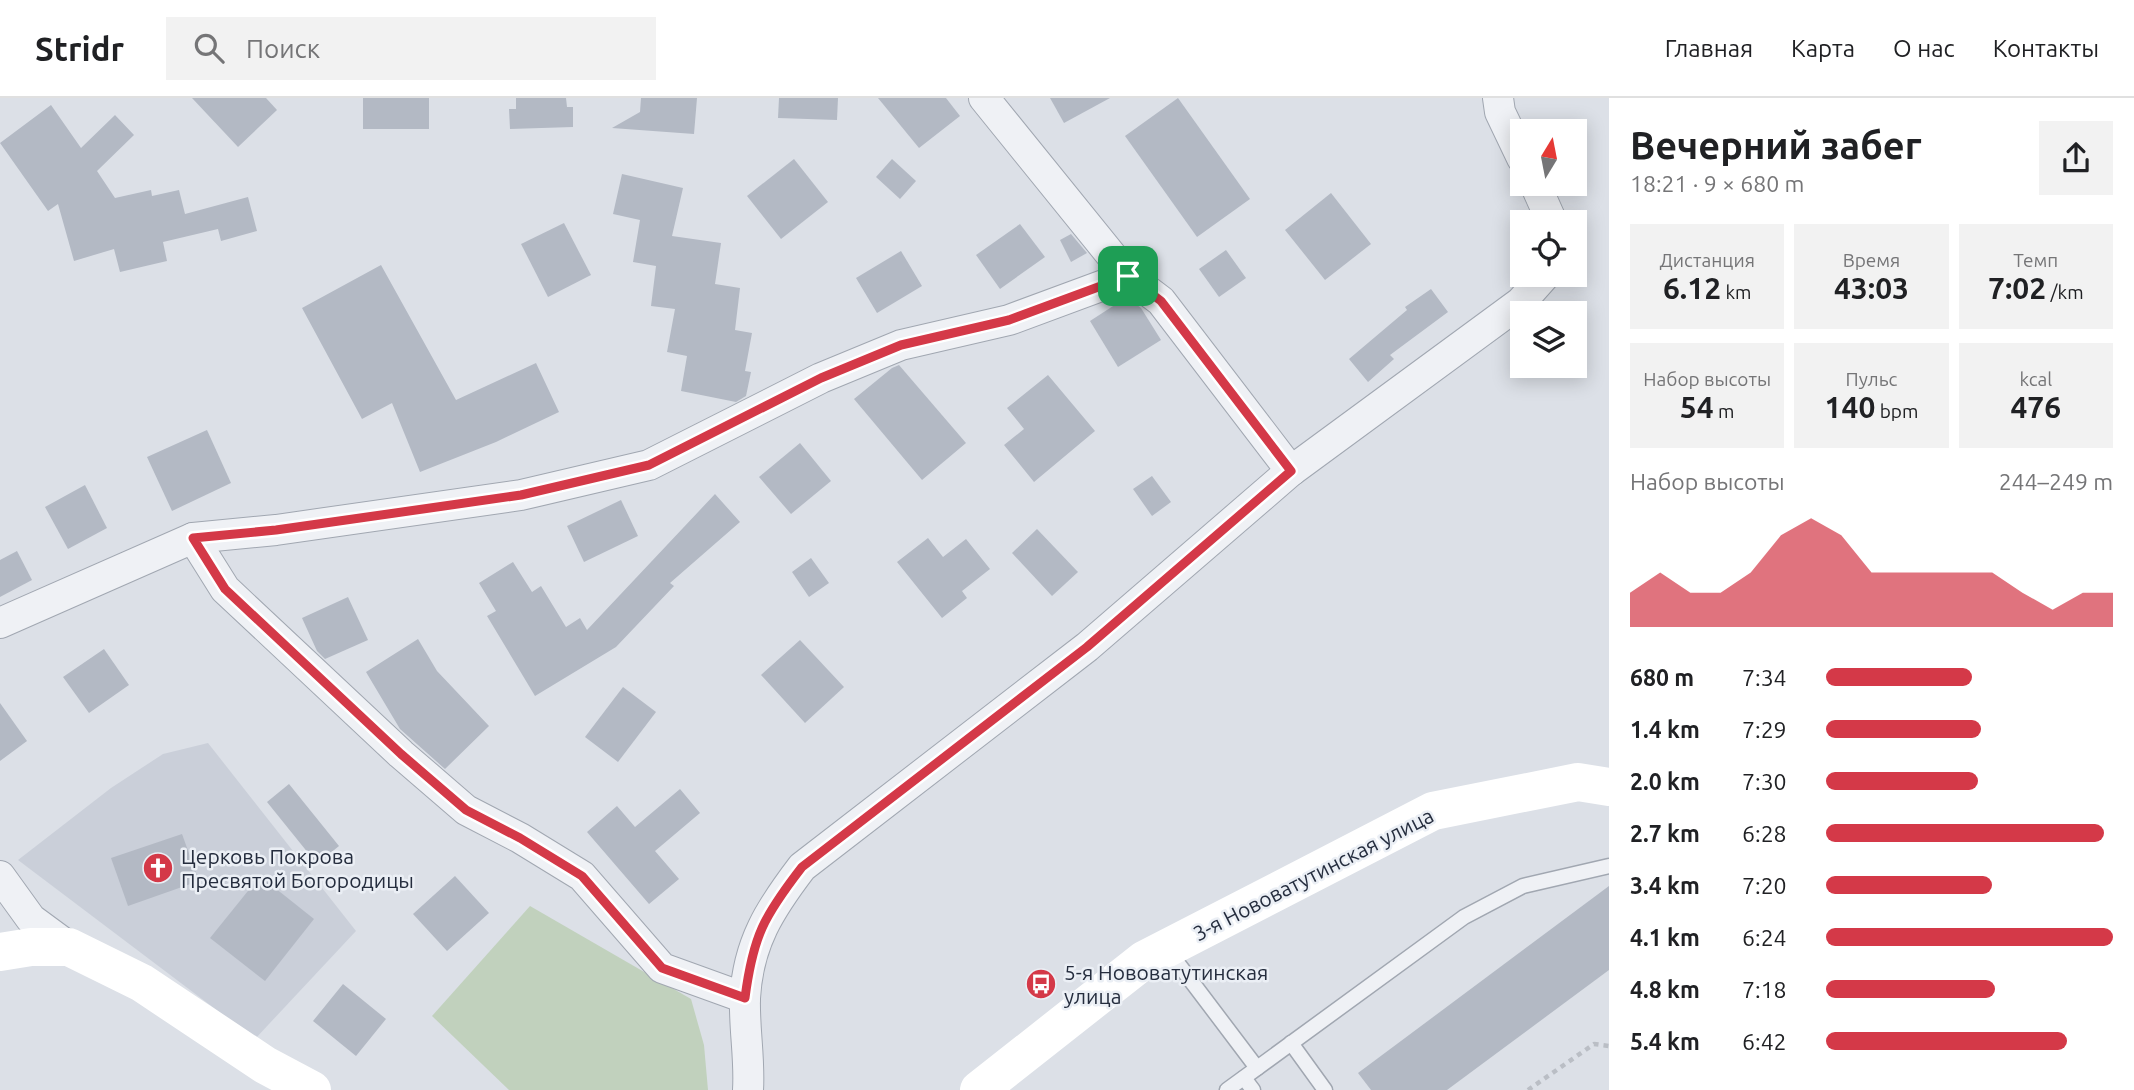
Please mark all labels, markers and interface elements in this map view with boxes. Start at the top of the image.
search box [166,17,656,80]
icon: search [190,29,228,67]
text: Stridr [35,30,124,67]
text: Поиск [246,34,320,63]
text: Главная [1665,35,1753,62]
text: Карта [1791,35,1855,62]
text: О нас [1893,35,1955,62]
text: Контакты [1993,35,2099,62]
north arrow [1510,119,1587,196]
map controls [1510,119,1587,378]
button: share [2039,121,2113,195]
text: Вечерний забег [1630,124,1922,166]
text: 18:21 · 9 × 680 m [1630,171,1804,196]
button: locate [1510,210,1587,287]
pin [1098,246,1158,306]
text: Дистанция [1659,249,1755,271]
text: Время [1843,249,1900,271]
text: Темп [2013,249,2058,271]
icon: arrive [1109,257,1147,295]
text: 6.12 [1663,271,1721,305]
text: 43:03 [1834,271,1909,305]
text: 7:02 [1988,271,2046,305]
text: km [1721,281,1751,303]
text: /km [2046,281,2084,303]
button: layers [1510,301,1587,378]
text: Набор высоты [1643,368,1771,390]
text: Пульс [1846,368,1897,390]
text: kcal [2019,368,2052,390]
text: 54 [1680,390,1714,424]
text: 140 [1825,390,1875,424]
text: 476 [2010,390,2061,424]
text: m [1714,400,1734,422]
text: bpm [1875,400,1918,422]
text: Набор высоты [1630,469,1785,494]
text: 244–249 m [1999,469,2113,494]
text: 680 m [1630,665,1694,690]
text: 7:34 [1742,665,1787,690]
text: 1.4 km [1630,717,1700,742]
text: 7:29 [1742,717,1787,742]
text: 2.0 km [1630,769,1700,794]
text: 7:30 [1742,769,1787,794]
street label: 3-я Нововатутинская улица [1189,803,1437,945]
text: 2.7 km [1630,821,1700,846]
text: 6:28 [1742,821,1787,846]
place label: Церковь Покрова Пресвятой Богородицы [181,844,414,892]
church icon: Церковь Покрова Пресвятой Богородицы [141,851,175,885]
text: 3.4 km [1630,873,1700,898]
text: 7:20 [1742,873,1787,898]
text: 4.1 km [1630,925,1700,950]
text: 6:24 [1742,925,1787,950]
place label: 5-я Нововатутинская улица [1064,960,1268,1008]
bus stop icon: 5-я Нововатутинская улица [1024,967,1058,1001]
text: 4.8 km [1630,977,1700,1002]
text: 7:18 [1742,977,1787,1002]
text: 5.4 km [1630,1029,1700,1054]
text: 6:42 [1742,1029,1787,1054]

